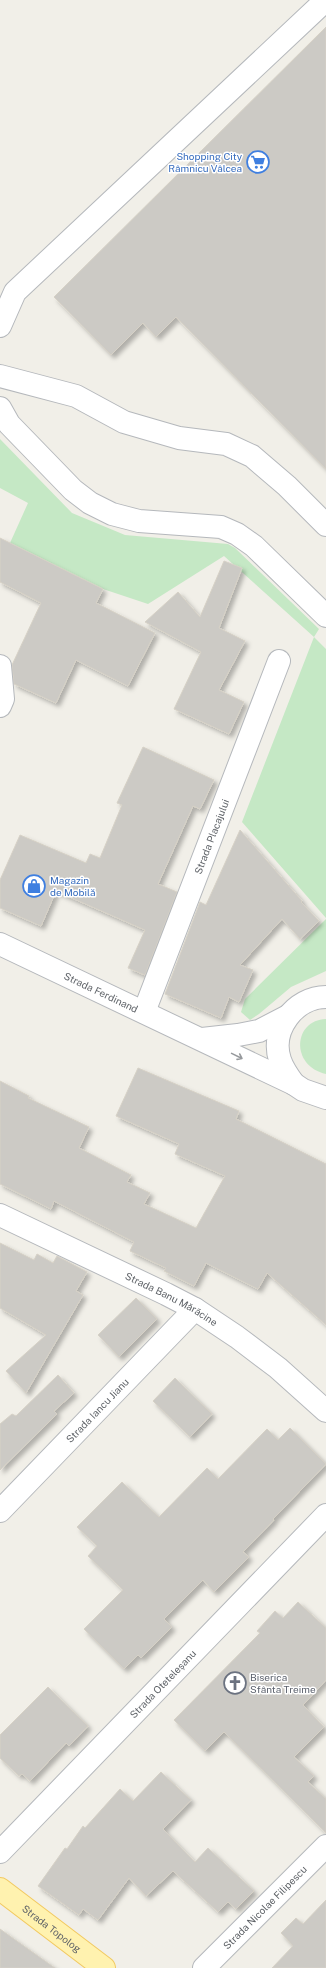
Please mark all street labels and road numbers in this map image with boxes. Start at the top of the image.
street label: Strada Placajului [192,797,231,876]
street label: Strada Ferdinand [62,969,140,1015]
street label: Strada Banu Mărăcine [123,1270,220,1329]
street label: Strada Iancu Jianu [63,1375,131,1445]
street label: Strada Oteteleșanu [127,1647,198,1720]
street label: Strada Nicolae Filipescu [221,1863,309,1951]
street label: Strada Topolog [20,1902,84,1955]

